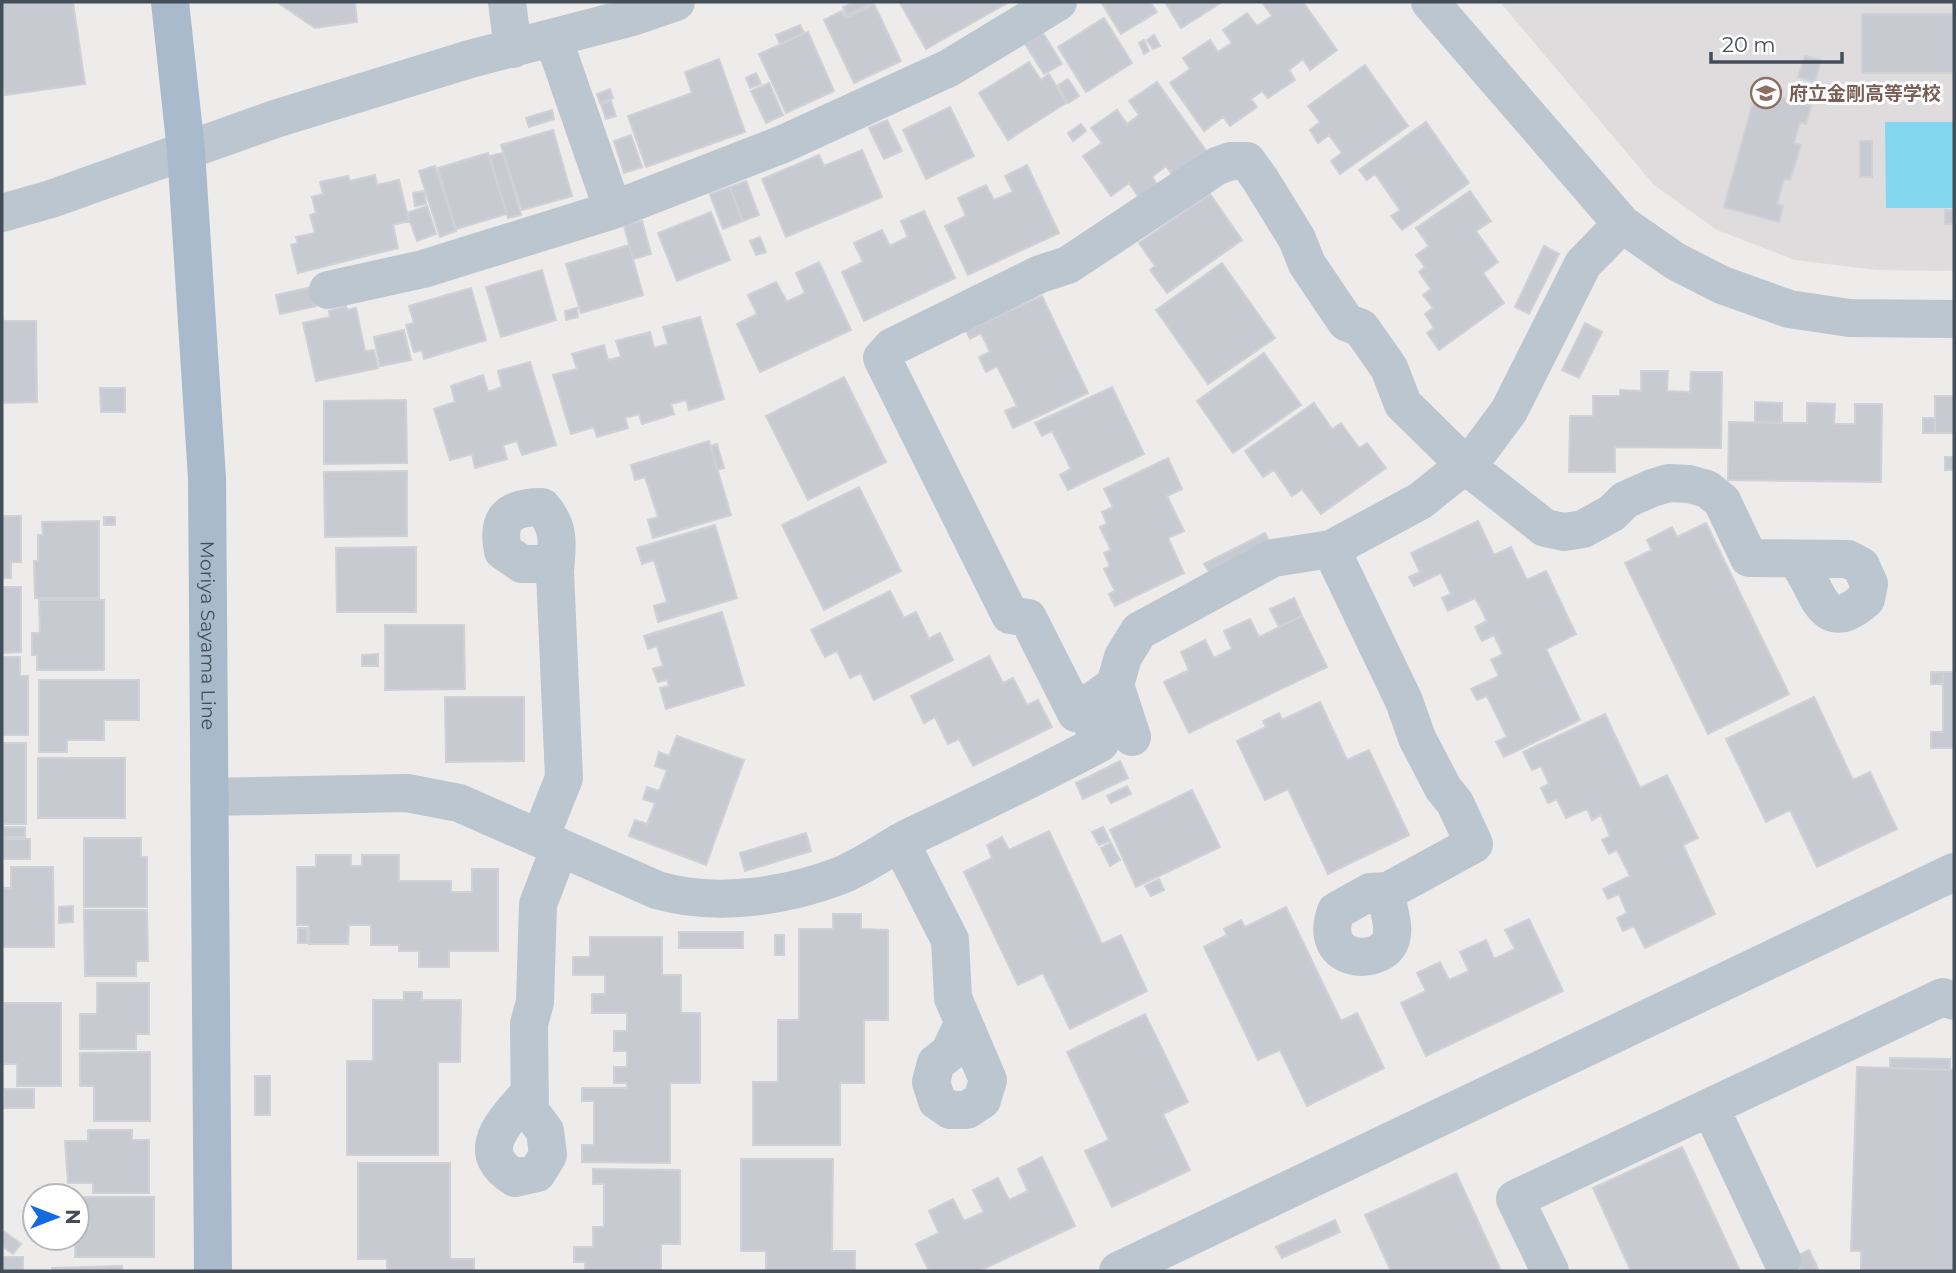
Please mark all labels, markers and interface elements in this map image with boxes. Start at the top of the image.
scale bar [1711,21,1842,65]
text: 20 m [1722,32,1776,57]
school or university icon: 府立金剛高等学校 [1749,76,1783,110]
place label: 府立金剛高等学校 [1789,82,1941,105]
street label: Moriya Sayama Line [196,541,220,730]
north arrow [21,1182,91,1252]
text: N [61,1209,84,1225]

